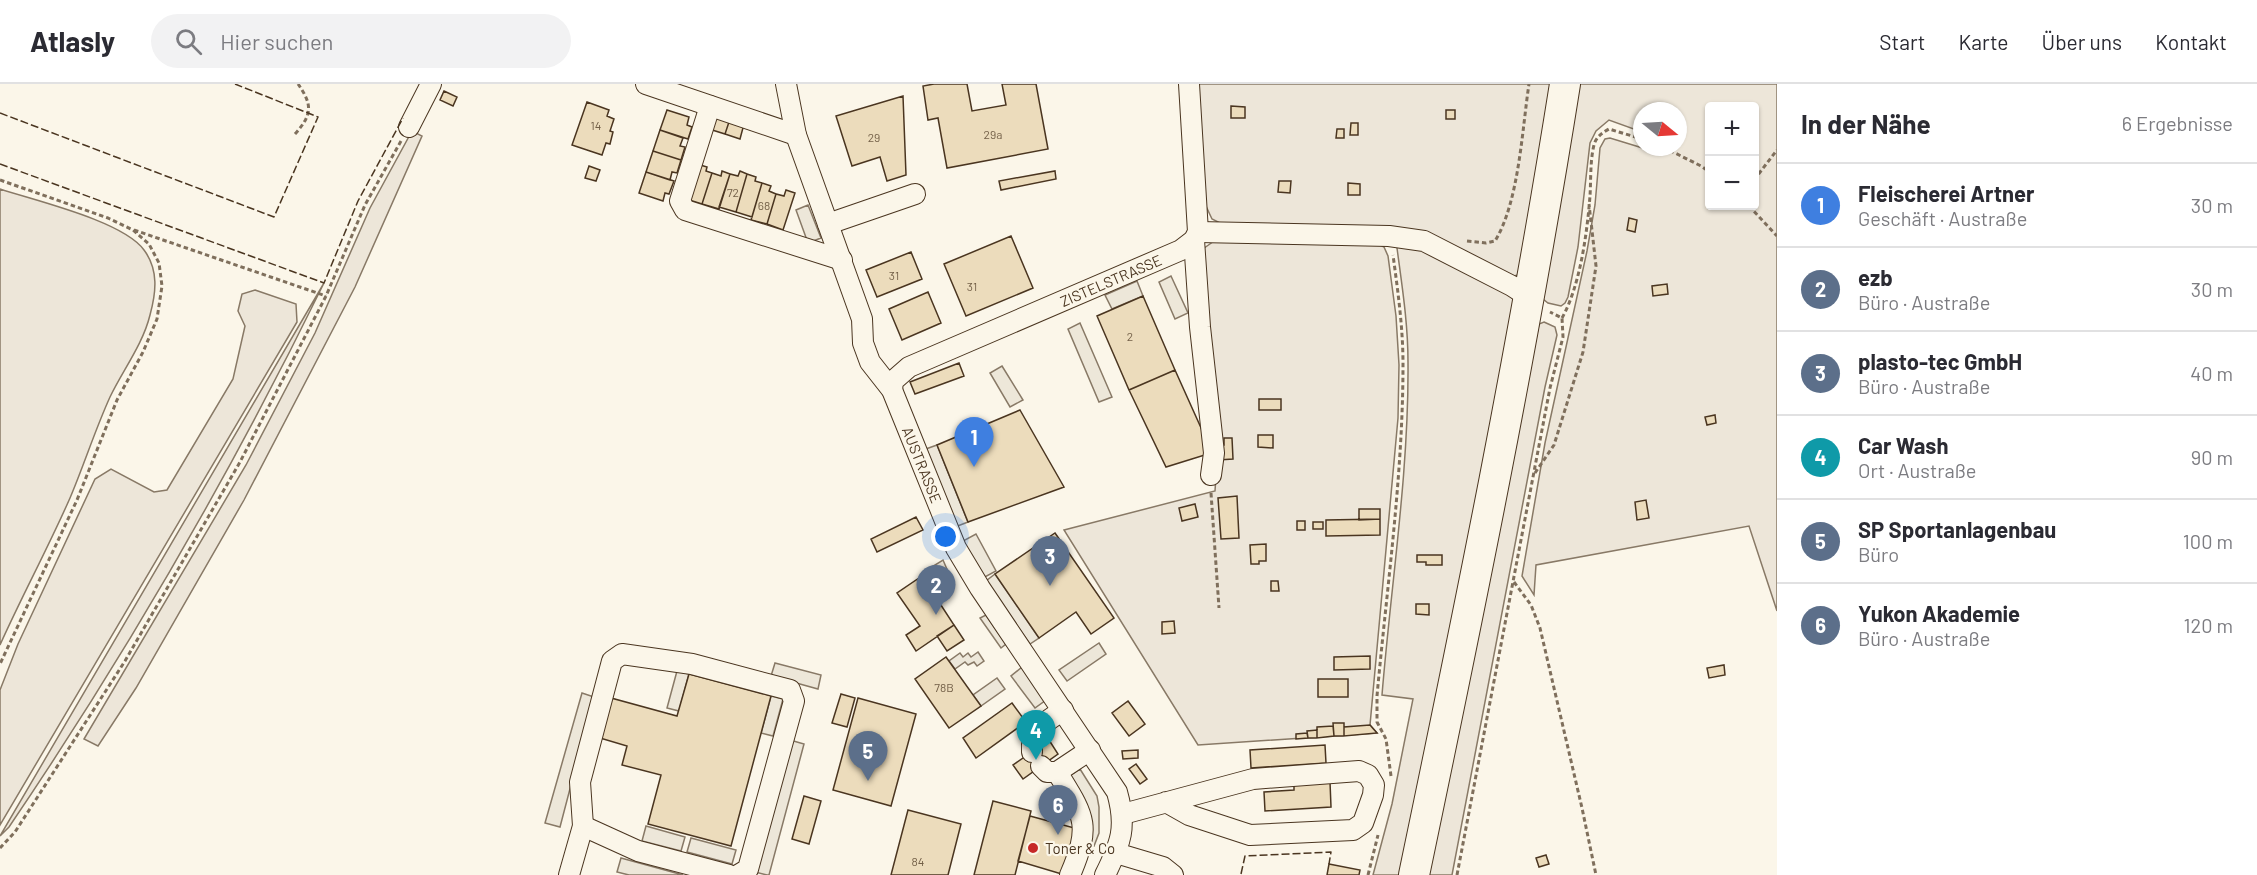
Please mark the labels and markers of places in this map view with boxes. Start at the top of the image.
pin: 1 [954,418,994,467]
pin: 3 [1030,536,1070,586]
pin: 2 [916,566,956,615]
pin: 4 [1016,710,1056,760]
pin: 5 [848,732,888,781]
pin: 6 [1038,786,1078,835]
place label: Toner & Co [1045,839,1115,857]
marker: Toner & Co [1026,841,1040,855]

